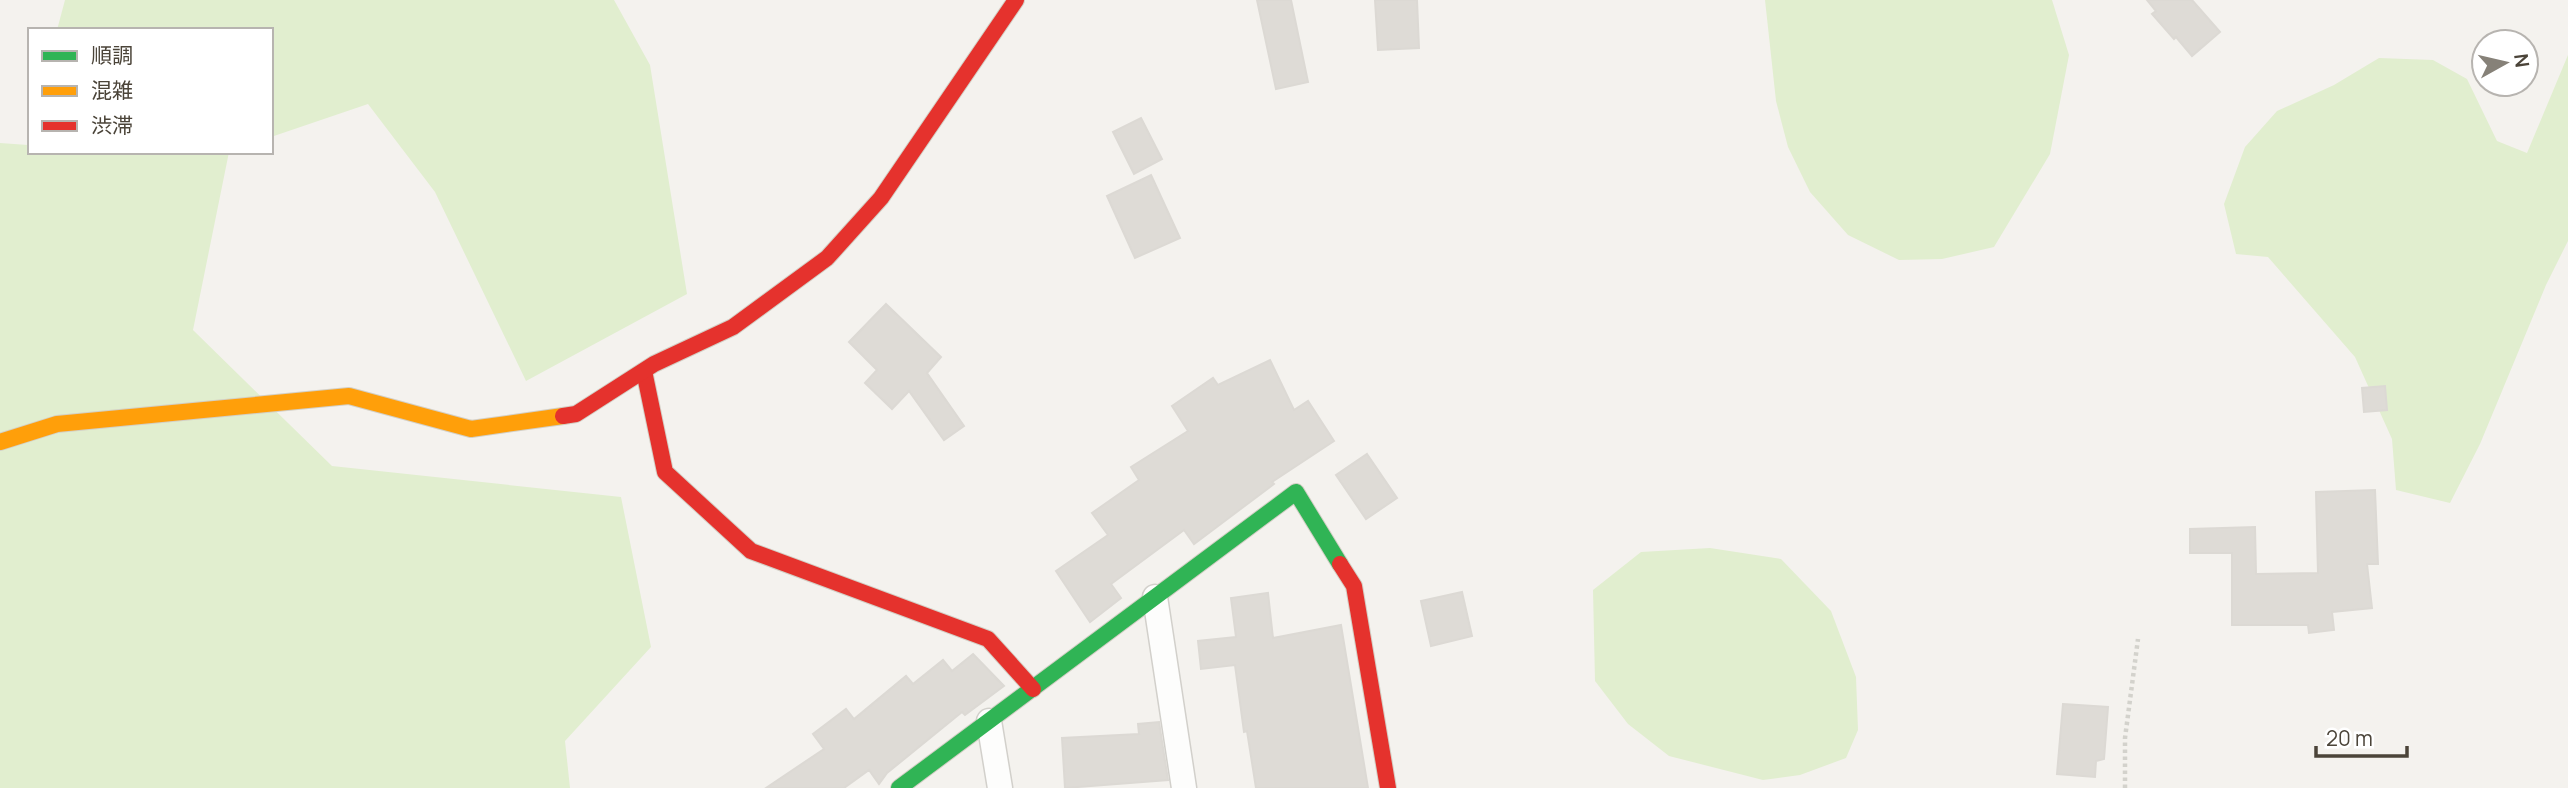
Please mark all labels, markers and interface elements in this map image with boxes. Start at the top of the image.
legend [28,28,273,154]
north arrow [2470,28,2540,98]
text: 順調 [91,41,133,69]
text: N [2508,52,2536,69]
text: 混雑 [91,76,133,104]
text: 渋滞 [91,111,133,139]
scale bar [2316,714,2407,758]
text: 20 m [2326,724,2373,752]

